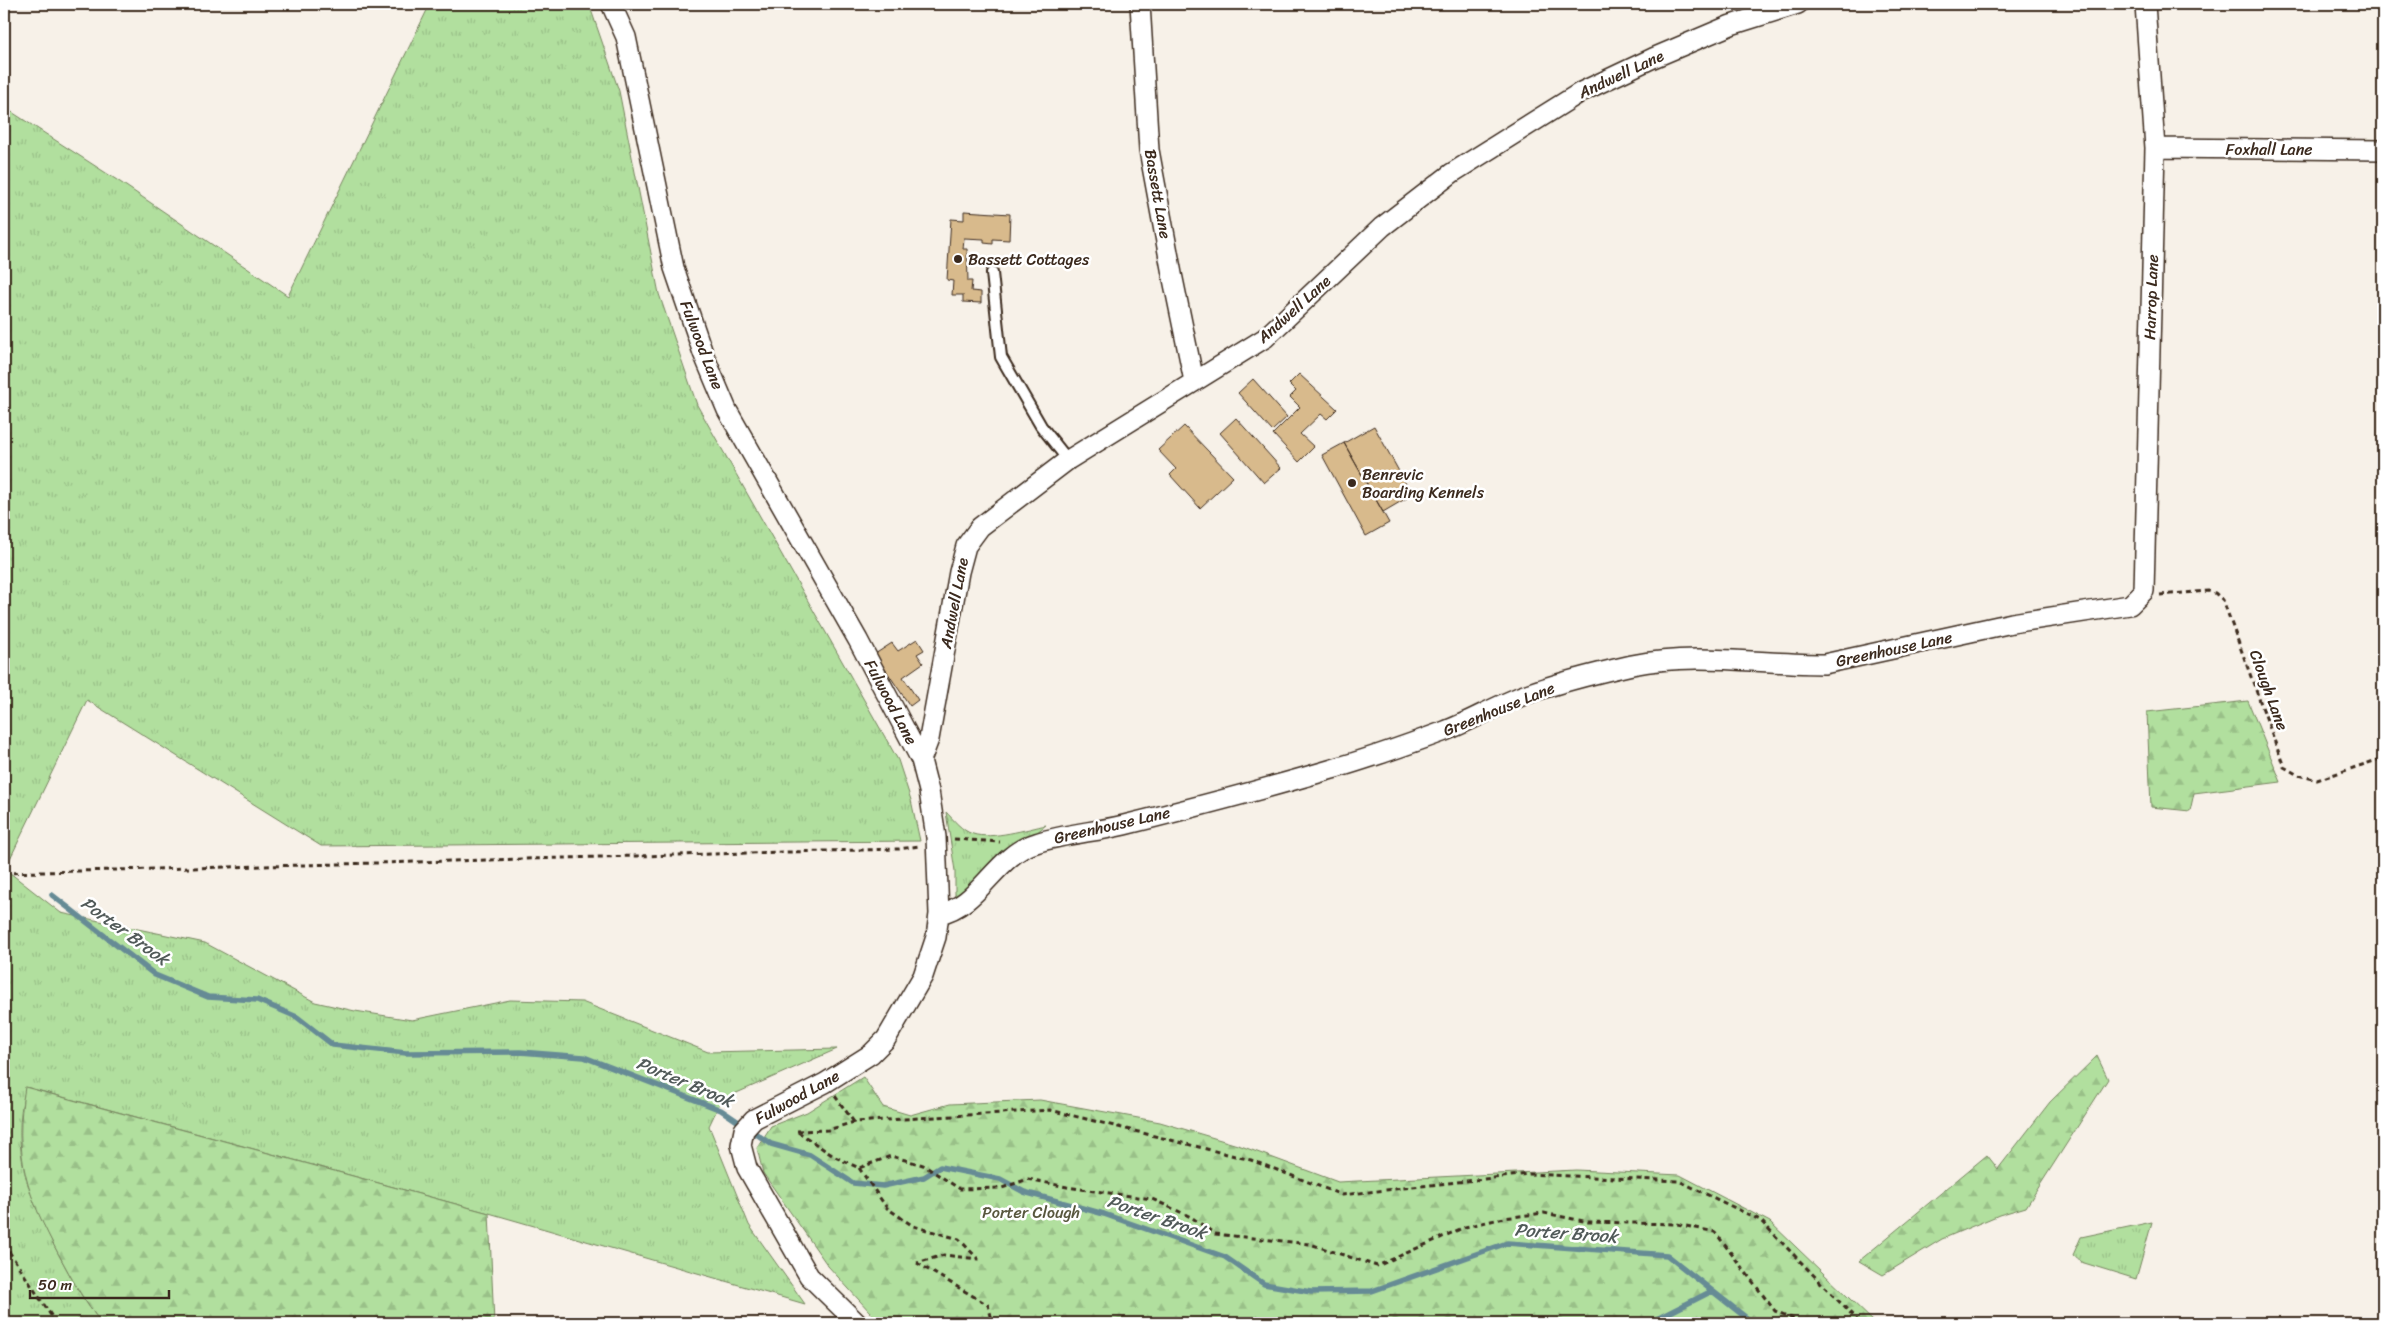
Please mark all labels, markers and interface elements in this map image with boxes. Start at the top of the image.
street label: Andwell Lane [1572,41,1669,107]
street label: Foxhall Lane [2226,135,2313,164]
street label: Bassett Lane [1136,147,1180,241]
place label: Bassett Cottages [968,245,1090,274]
marker: Bassett Cottages [952,253,964,265]
street label: Harrop Lane [2135,254,2167,340]
street label: Andwell Lane [1249,267,1338,351]
street label: Fulwood Lane [672,296,732,394]
place label: Benrevic Boarding Kennels [1362,460,1485,507]
marker: Benrevic Boarding Kennels [1346,477,1358,489]
street label: Andwell Lane [931,555,977,652]
street label: Greenhouse Lane [1833,622,1955,676]
street label: Clough Lane [2241,646,2297,734]
street label: Fulwood Lane [856,654,926,750]
street label: Greenhouse Lane [1439,673,1559,745]
street label: Greenhouse Lane [1051,798,1173,852]
water label: Porter Brook [74,888,178,976]
water label: Porter Brook [631,1047,741,1118]
street label: Fulwood Lane [749,1062,845,1132]
water label: Porter Brook [1103,1185,1213,1250]
park label: Porter Clough [982,1198,1080,1227]
water label: Porter Brook [1514,1213,1621,1253]
scale bar [30,1267,169,1299]
text: 50 m [38,1272,73,1298]

